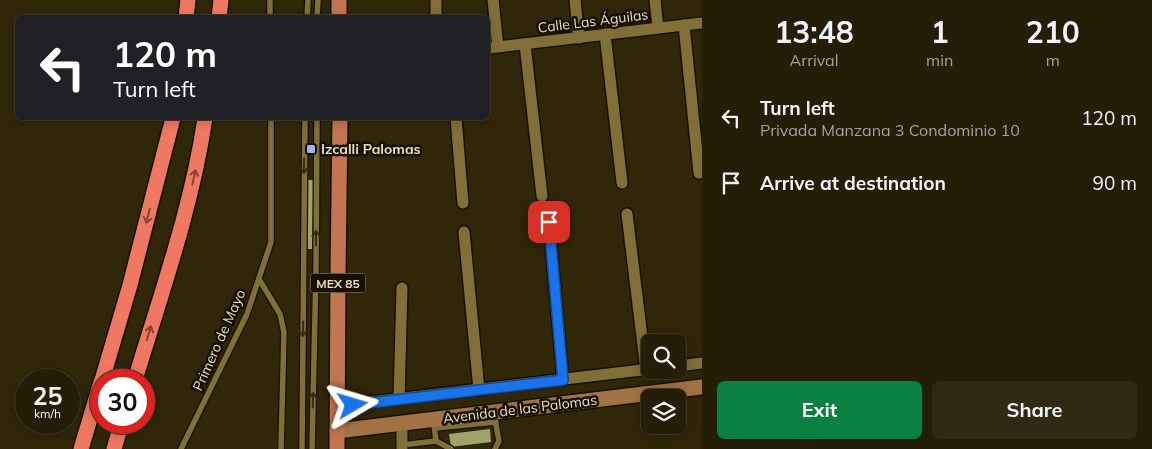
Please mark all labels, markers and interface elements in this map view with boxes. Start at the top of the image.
street label: Calle Las Águilas [537,5,649,37]
text: 13:48 [774,13,854,51]
text: 1 [931,13,949,51]
text: 210 [1026,13,1080,51]
text: 120 m [113,32,217,76]
icon: left [30,35,95,100]
text: Arrival [790,50,839,70]
text: min [926,50,953,70]
text: m [1046,50,1060,70]
text: Turn left [113,75,196,103]
text: Turn left [760,96,835,120]
icon: left [717,104,745,132]
text: 120 m [1081,106,1137,130]
text: Privada Manzana 3 Condominio 10 [760,120,1020,140]
place label: Izcalli Palomas [321,140,421,158]
marker: Izcalli Palomas [305,143,317,155]
one-way arrow [299,158,309,174]
icon: arrive [717,169,745,197]
one-way arrow [190,170,199,186]
text: Arrive at destination [760,171,946,195]
text: 90 m [1093,171,1137,195]
pin [528,201,570,243]
one-way arrow [143,207,152,223]
icon: arrive [535,208,563,236]
one-way arrow [311,230,321,246]
road number: MEX 85 [310,274,366,292]
street label: Primero de Mayo [189,286,249,394]
one-way arrow [298,320,308,336]
one-way arrow [144,326,154,342]
map controls [641,334,686,434]
button: search [641,334,686,379]
speed limit sign: 30 [90,369,155,434]
position arrow [326,378,378,430]
text: 25 [32,380,63,411]
button: Exit [717,381,922,439]
button: Share [932,381,1137,439]
button: layers [641,389,686,434]
street label: Avenida de las Palomas [442,391,598,427]
one-way arrow [308,393,318,409]
text: km/h [34,406,61,421]

